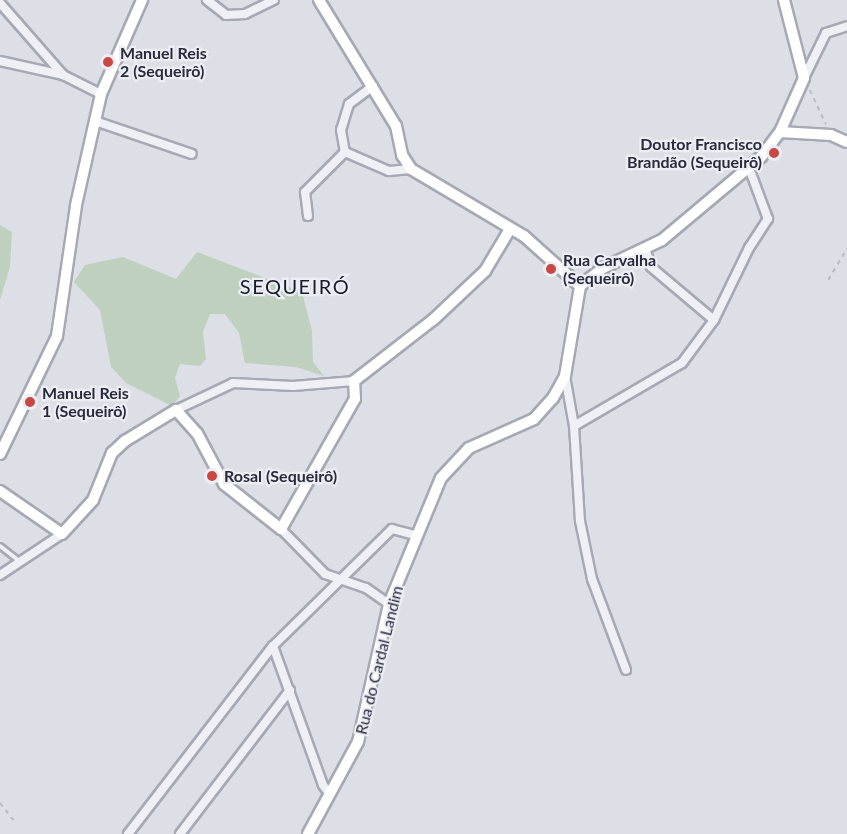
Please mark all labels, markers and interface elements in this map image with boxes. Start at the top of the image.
place label: Manuel Reis 2 (Sequeirô) [120,43,207,81]
marker: Manuel Reis 2 (Sequeirô) [101,55,115,69]
place label: Doutor Francisco Brandão (Sequeirô) [627,134,762,172]
marker: Doutor Francisco Brandão (Sequeirô) [767,146,781,160]
place label: Rua Carvalha (Sequeirô) [563,250,656,288]
marker: Rua Carvalha (Sequeirô) [544,262,558,276]
district label: SEQUEIRÓ [240,274,350,298]
place label: Manuel Reis 1 (Sequeirô) [42,383,129,421]
marker: Manuel Reis 1 (Sequeirô) [23,395,37,409]
place label: Rosal (Sequeirô) [224,466,337,486]
marker: Rosal (Sequeirô) [205,469,219,483]
street label: Rua do Cardal Landim [351,584,407,736]

